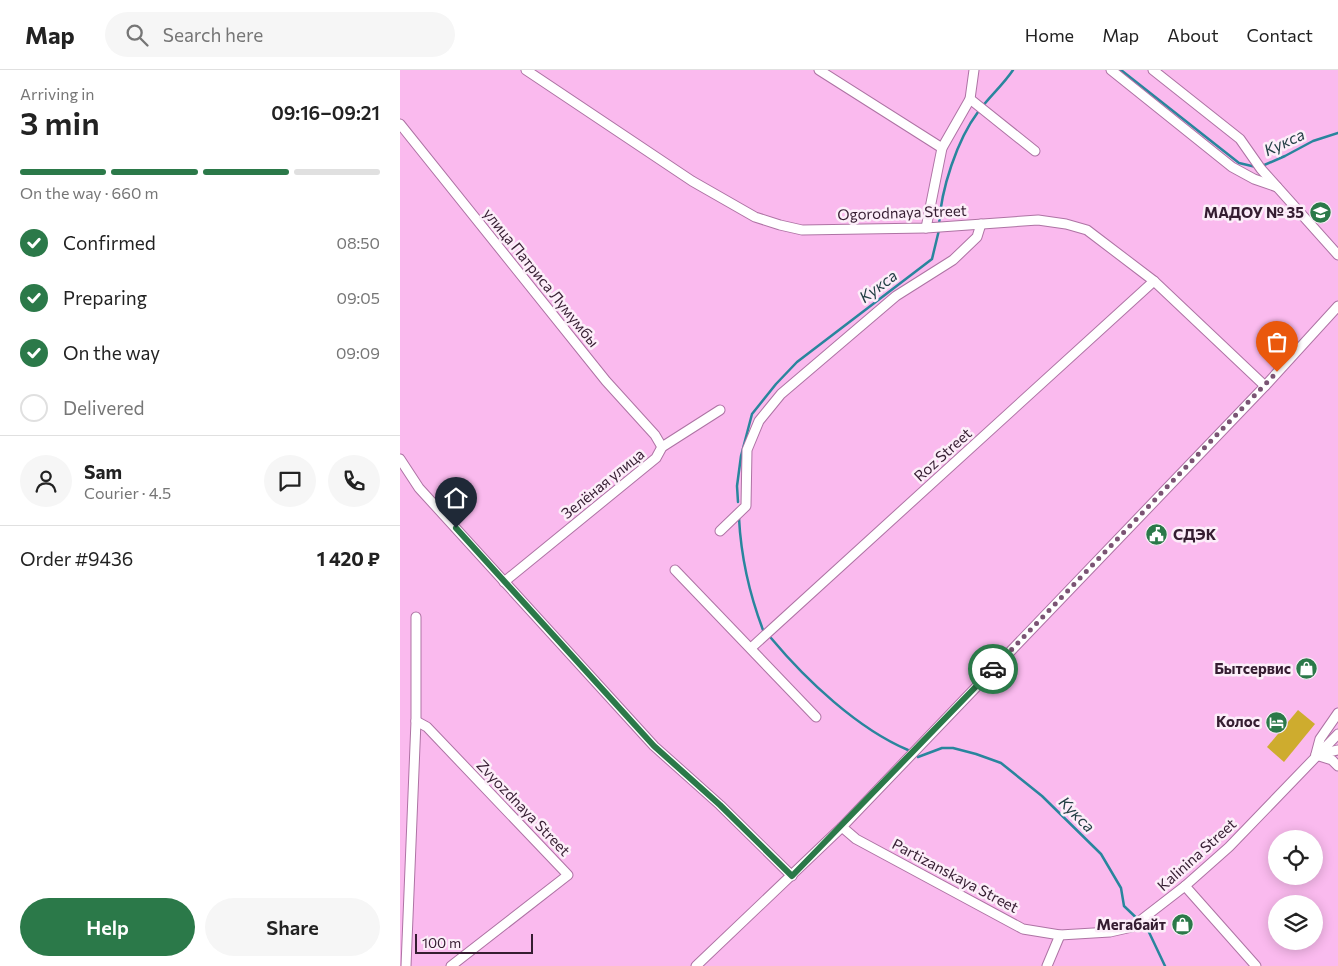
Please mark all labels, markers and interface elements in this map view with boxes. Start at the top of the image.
search box [105,12,455,57]
text: Map [25,20,75,49]
icon: search [123,21,151,49]
text: Search here [163,23,263,46]
text: Home [1025,24,1074,46]
text: Map [1102,24,1139,46]
text: About [1167,24,1219,46]
text: Contact [1247,24,1313,46]
text: Arriving in [20,84,94,103]
text: 09:16–09:21 [271,101,380,124]
text: 3 min [20,102,100,142]
water label: Кукса [1260,124,1307,159]
text: On the way · 660 m [20,183,158,202]
street label: Ogorodnaya Street [837,201,967,223]
school or university icon: МАДОУ № 35 [1308,201,1332,225]
place label: МАДОУ № 35 [1204,203,1304,221]
street label: улица Патриса Лумумбы [480,204,603,350]
icon: check [20,229,48,257]
text: Confirmed [63,231,156,254]
text: 08:50 [336,233,380,252]
water label: Кукса [855,265,900,306]
icon: check [20,284,48,312]
text: Preparing [63,286,147,309]
text: 09:05 [336,288,380,307]
pin [1256,321,1298,372]
icon: bag [1263,328,1291,356]
icon: check [20,339,48,367]
text: On the way [63,341,160,364]
text: 09:09 [336,343,380,362]
text: Delivered [63,396,144,419]
street label: Roz Street [910,424,975,485]
street label: Зелёная улица [557,444,647,522]
button: person [20,455,72,507]
button: chat [264,455,316,507]
button: phone [328,455,380,507]
text: Sam [84,460,122,483]
pin [435,477,477,528]
text: Courier · 4.5 [84,483,171,502]
icon: home [442,484,470,512]
public building icon: СДЭК [1145,523,1169,547]
place label: СДЭК [1173,525,1217,543]
text: Order #9436 [20,547,133,570]
text: 1 420 ₽ [317,547,380,570]
courier [968,644,1018,694]
icon: car [979,655,1007,683]
shop icon: Бытсервис [1295,657,1319,681]
place label: Бытсервис [1214,659,1291,677]
hotel icon: Колос [1264,710,1288,734]
place label: Колос [1216,712,1260,730]
street label: Zvyozdnaya Street [473,755,574,859]
water label: Кукса [1056,792,1099,835]
street label: Kalinina Street [1153,814,1239,894]
map controls [1268,830,1323,950]
button: locate [1268,830,1323,885]
street label: Partizanskaya Street [889,834,1022,916]
button: layers [1268,895,1323,950]
button: Help [20,898,195,956]
button: Share [205,898,380,956]
shop icon: Мегабайт [1170,913,1194,937]
place label: Мегабайт [1096,915,1166,933]
scale bar [415,931,532,954]
text: 100 m [422,934,461,951]

